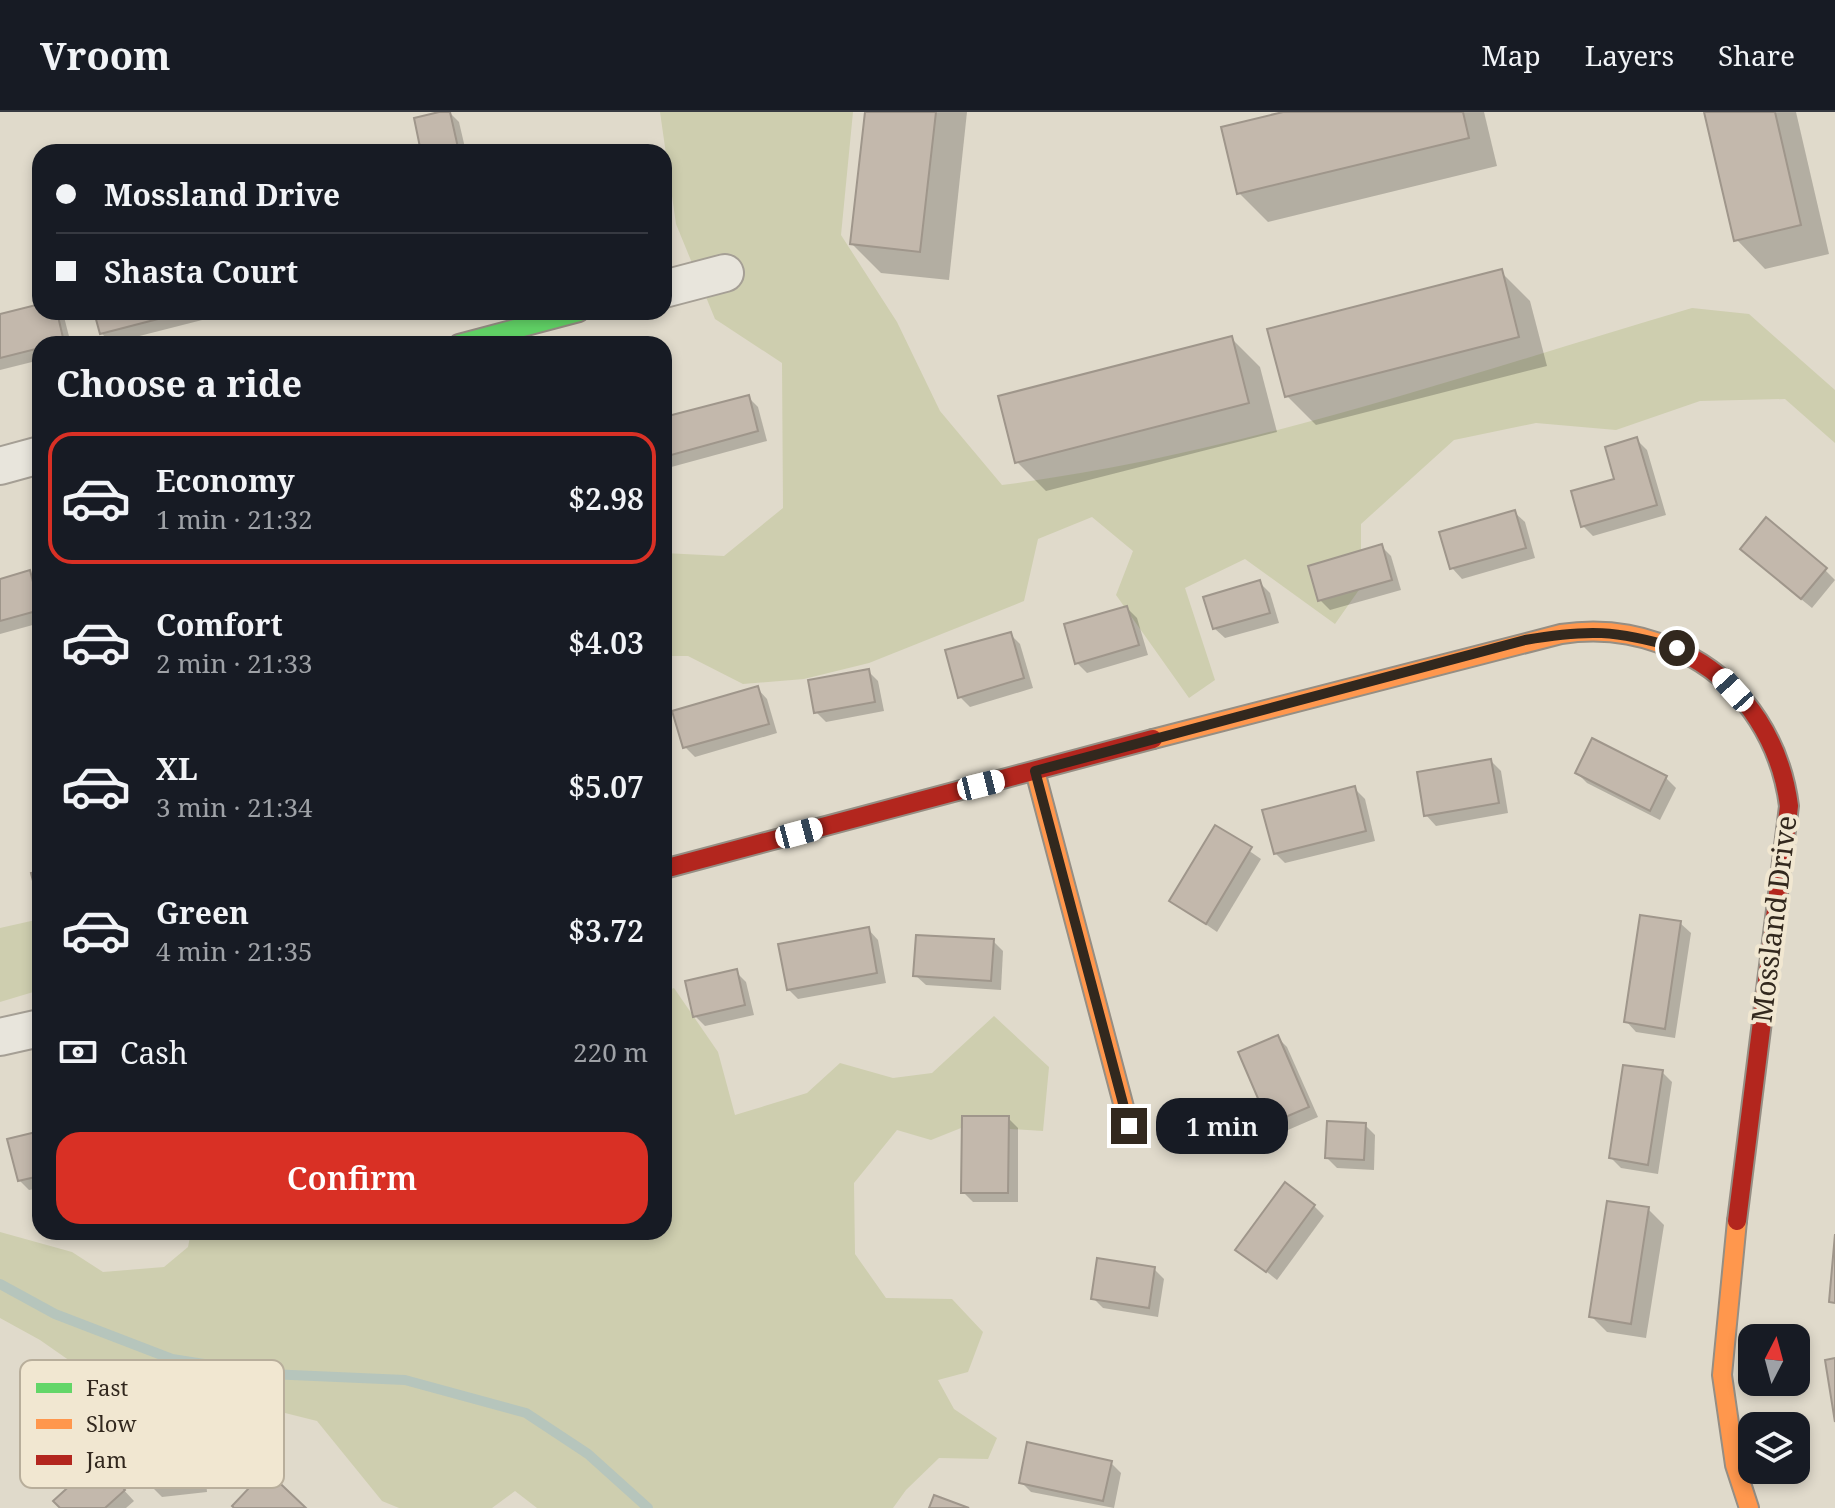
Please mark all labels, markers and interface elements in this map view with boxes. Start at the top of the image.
text: Vroom [40,29,171,81]
text: Map [1482,36,1541,74]
text: Layers [1585,36,1674,74]
text: Share [1718,36,1795,74]
text: Mossland Drive [104,174,340,215]
text: Shasta Court [104,251,298,292]
text: Choose a ride [56,359,302,408]
text: Economy [156,460,295,501]
icon: car [60,462,132,534]
text: $2.98 [568,478,644,519]
text: 1 min · 21:32 [156,501,313,537]
text: Comfort [156,604,283,645]
icon: car [60,606,132,678]
text: $4.03 [568,622,644,663]
route start [1659,630,1695,666]
text: 2 min · 21:33 [156,645,313,681]
car [1708,664,1758,716]
text: XL [156,748,198,789]
icon: car [60,750,132,822]
text: $5.07 [568,766,644,807]
car [955,768,1007,802]
text: 3 min · 21:34 [156,789,313,825]
street label: Mossland Drive [1741,813,1805,1025]
car [773,815,825,851]
text: Green [156,892,249,933]
icon: car [60,894,132,966]
text: $3.72 [568,910,644,951]
text: 4 min · 21:35 [156,933,313,969]
icon: cash [56,1030,100,1074]
text: Cash [120,1032,188,1073]
text: 220 m [573,1034,648,1070]
callout: 1 min [1157,1098,1289,1154]
route end [1111,1108,1147,1144]
text: 1 min [1186,1108,1258,1144]
button: Confirm [56,1132,648,1224]
north arrow [1738,1324,1810,1396]
map controls [1738,1324,1810,1484]
legend [20,1360,284,1488]
text: Fast [86,1372,128,1402]
text: Slow [86,1408,136,1438]
button: layers [1738,1412,1810,1484]
text: Jam [85,1444,127,1474]

